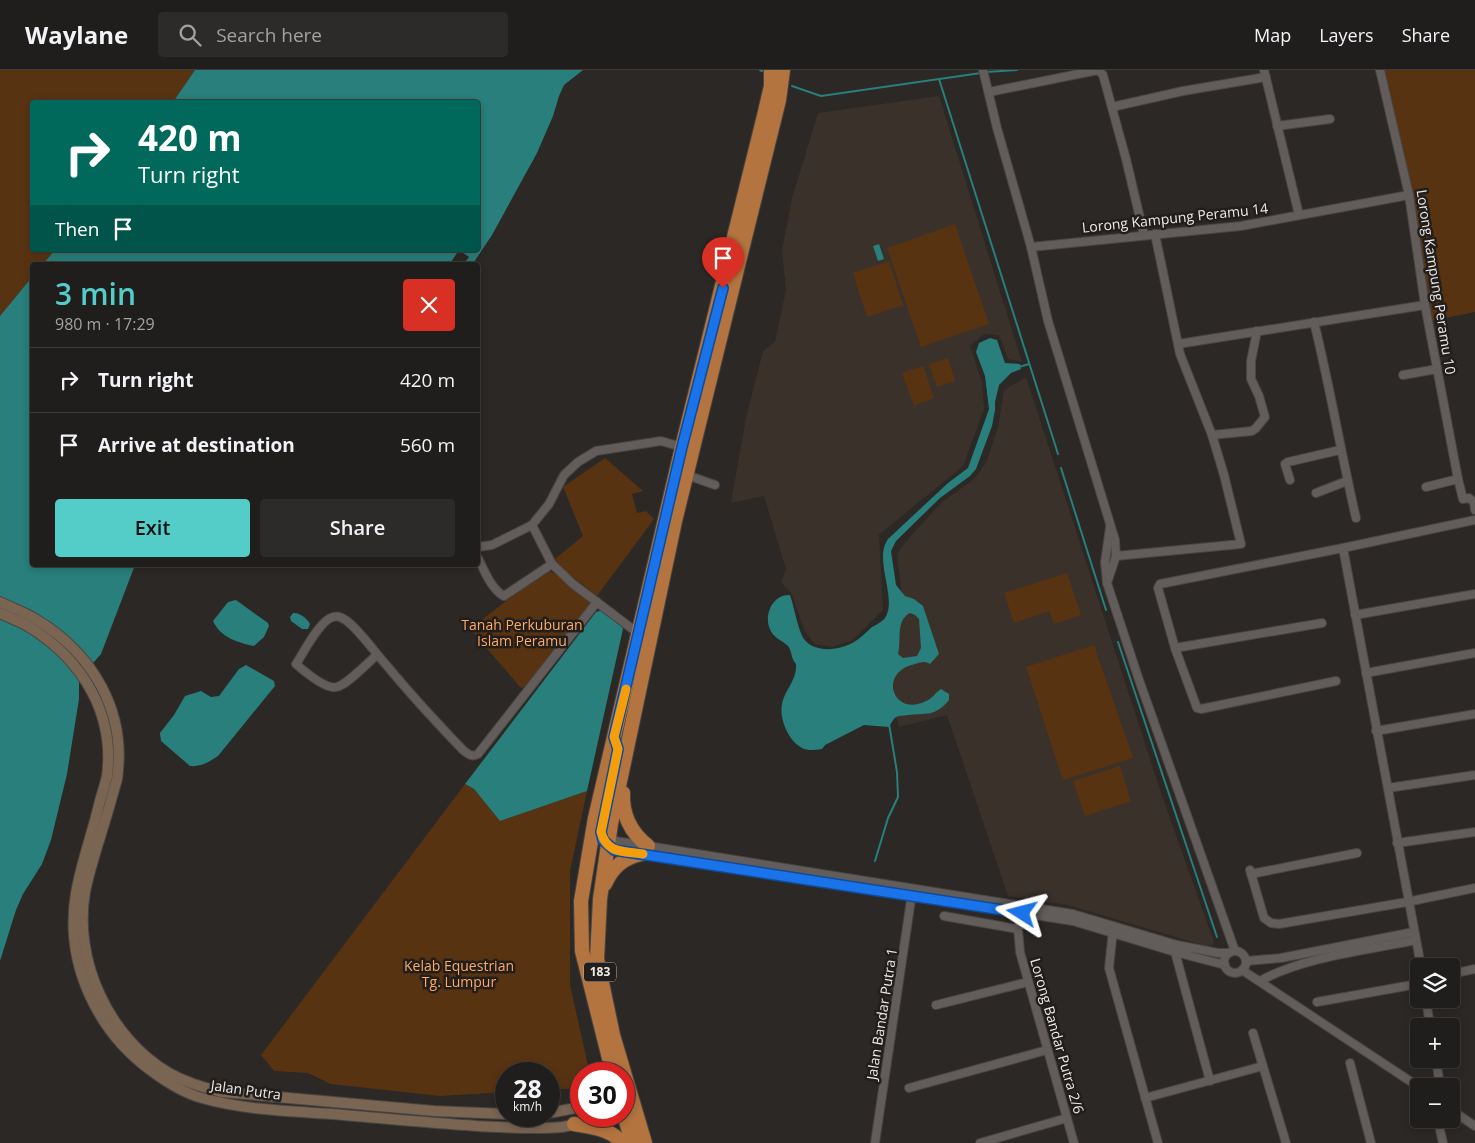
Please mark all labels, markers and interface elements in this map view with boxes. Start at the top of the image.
search box [158,12,508,57]
text: Waylane [25,18,128,51]
icon: search [176,21,204,49]
text: Search here [216,22,322,48]
text: Map [1254,23,1291,47]
text: Layers [1319,23,1374,47]
text: Share [1402,23,1450,47]
text: 420 m [138,114,242,161]
icon: right [55,120,120,185]
text: Turn right [138,159,240,189]
street label: Lorong Kampung Peramu 10 [1412,188,1461,376]
street label: Lorong Kampung Peramu 14 [1081,198,1269,237]
icon: arrive [109,215,137,243]
text: Then [55,216,99,242]
pin [702,237,744,288]
icon: arrive [709,244,737,272]
text: 3 min [55,273,136,314]
button: close [403,279,455,331]
text: 980 m · 17:29 [55,313,155,335]
icon: right [55,366,83,394]
text: Turn right [98,367,193,393]
text: 420 m [400,367,455,393]
icon: arrive [55,431,83,459]
text: Arrive at destination [98,432,295,458]
text: 560 m [400,432,455,458]
button: Exit [55,499,250,557]
button: Share [260,499,455,557]
park label: Tanah Perkuburan Islam Peramu [461,615,583,650]
position arrow [995,886,1047,938]
street label: Jalan Bandar Putra 1 [861,947,901,1083]
park label: Kelab Equestrian Tg. Lumpur [404,956,514,991]
street label: Lorong Bandar Putra 2/6 [1026,956,1089,1116]
map controls [1410,958,1460,1128]
button: layers [1410,958,1460,1008]
road number: 183 [584,962,616,982]
button: + [1410,1018,1460,1068]
speed limit sign: 30 [570,1062,635,1127]
text: 28 [513,1071,542,1105]
street label: Jalan Putra [208,1075,282,1104]
button: − [1410,1078,1460,1128]
text: km/h [513,1098,542,1115]

